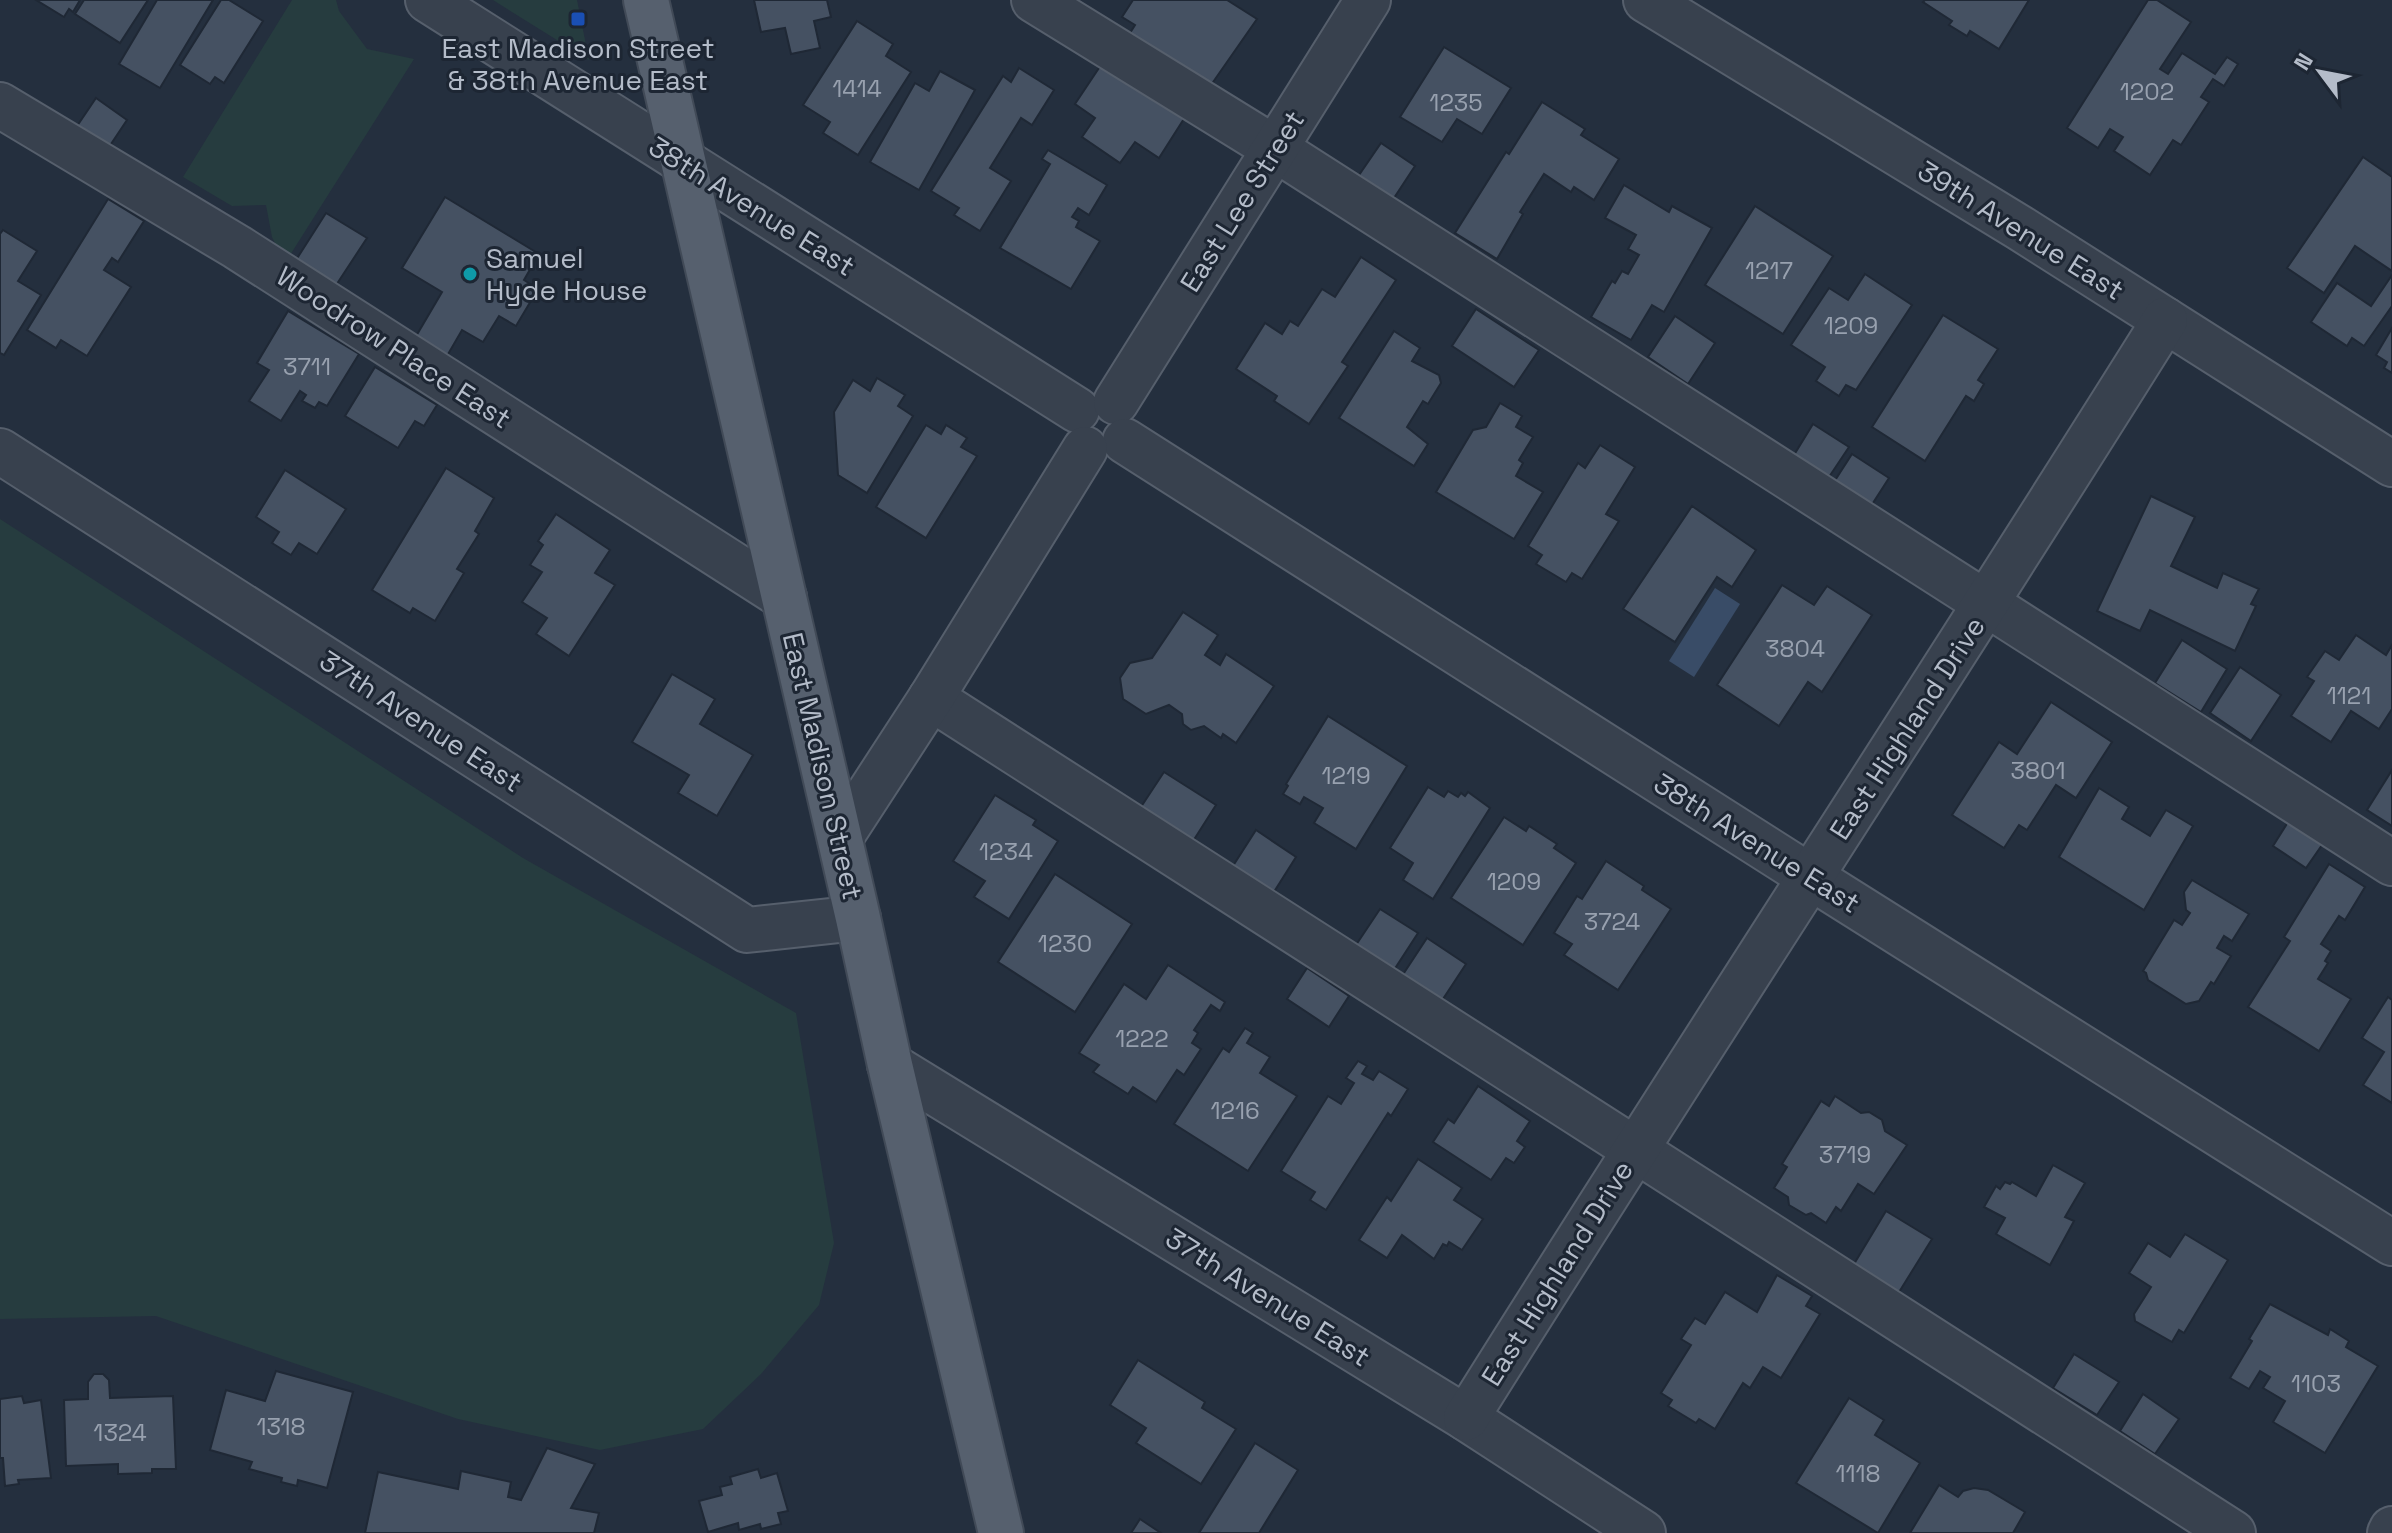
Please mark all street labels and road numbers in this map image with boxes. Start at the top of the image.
street label: East Lee Street [1172,104,1312,298]
street label: 38th Avenue East [642,128,862,284]
street label: 39th Avenue East [1911,152,2131,308]
street label: Woodrow Place East [270,258,518,436]
street label: East Highland Drive [1821,610,1993,846]
street label: East Madison Street [775,629,871,903]
street label: 37th Avenue East [313,642,529,800]
street label: 38th Avenue East [1647,765,1867,921]
street label: East Highland Drive [1473,1154,1641,1392]
street label: 37th Avenue East [1159,1220,1377,1374]

